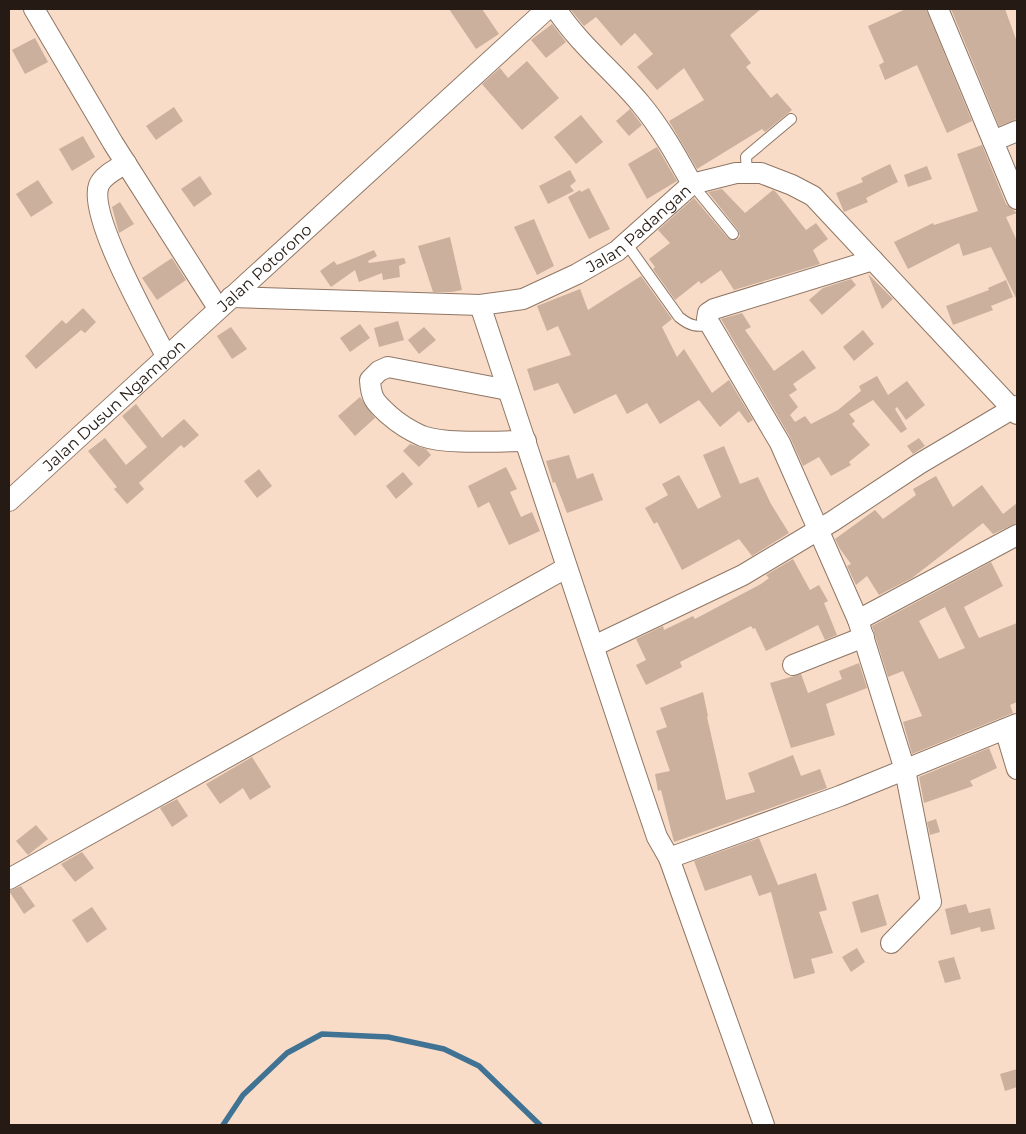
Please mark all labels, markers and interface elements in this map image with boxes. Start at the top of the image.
street label: Jalan Padangan [582,181,695,277]
street label: Jalan Potorono [213,220,316,316]
street label: Jalan Dusun Ngampon [38,336,189,476]

